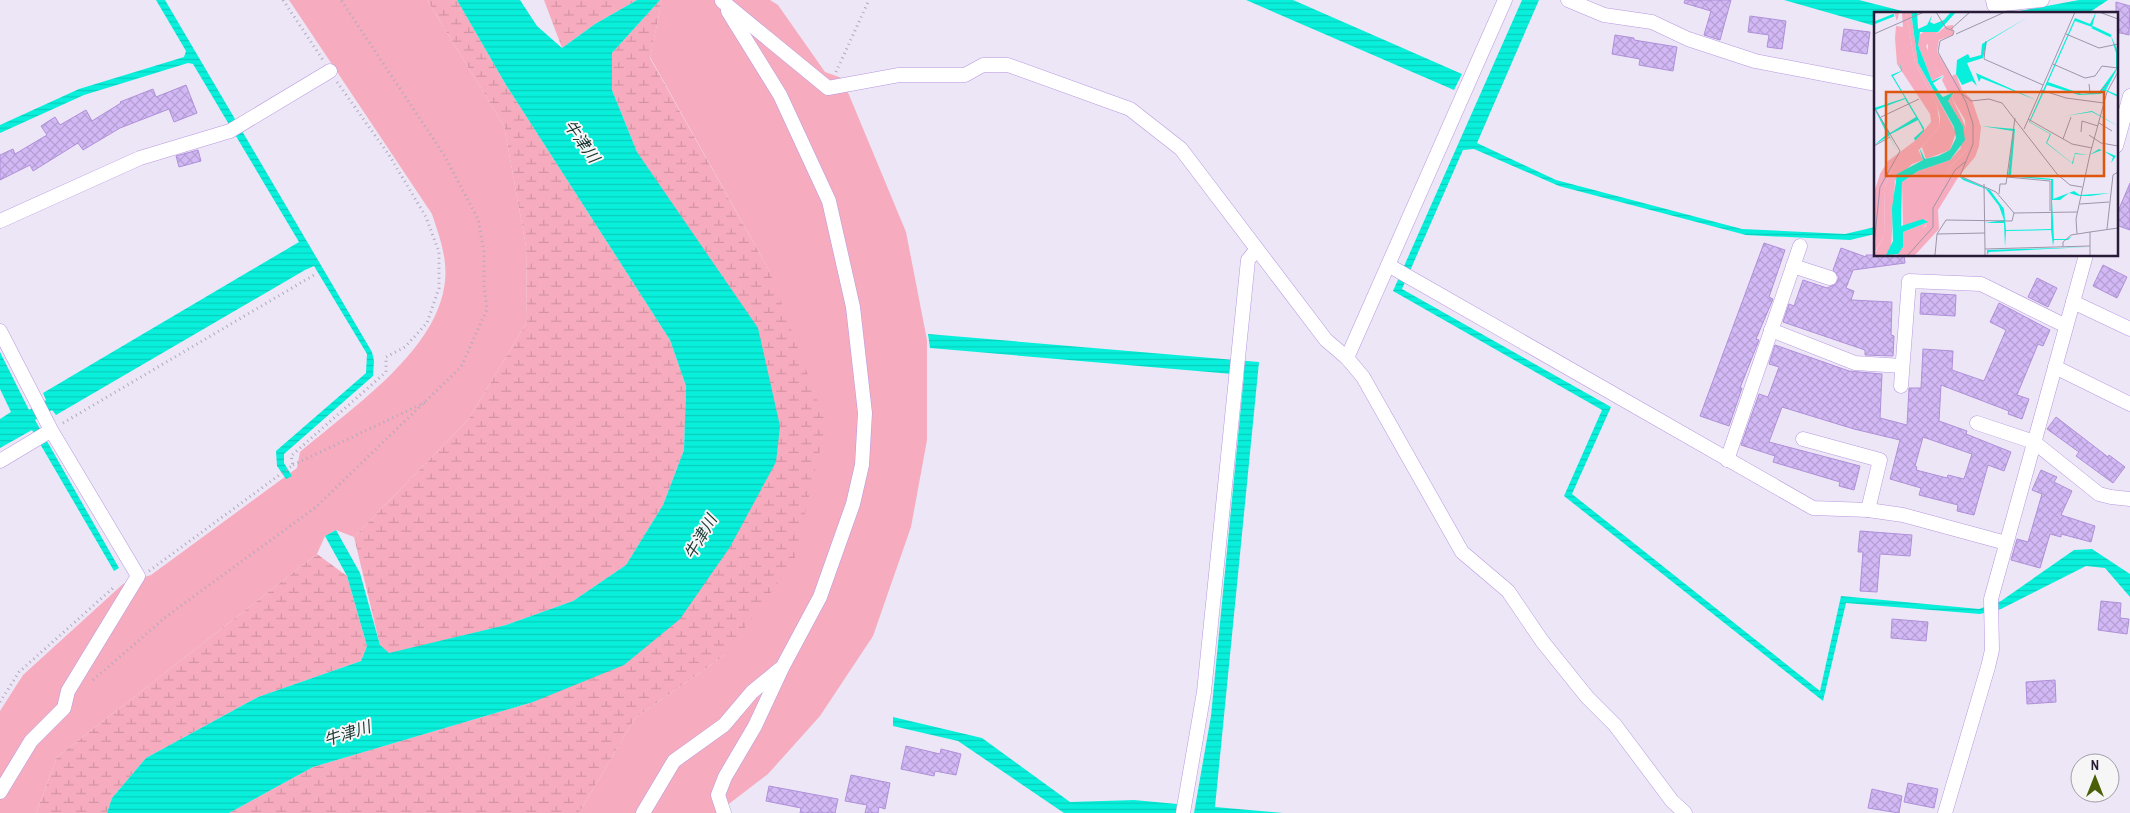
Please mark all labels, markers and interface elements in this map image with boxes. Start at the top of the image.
inset map [1874,12,2118,256]
water label: 牛津川 [559,115,606,168]
water label: 牛津川 [678,509,723,563]
water label: 牛津川 [321,715,375,751]
north arrow [2070,753,2120,803]
text: N [2091,756,2099,774]

